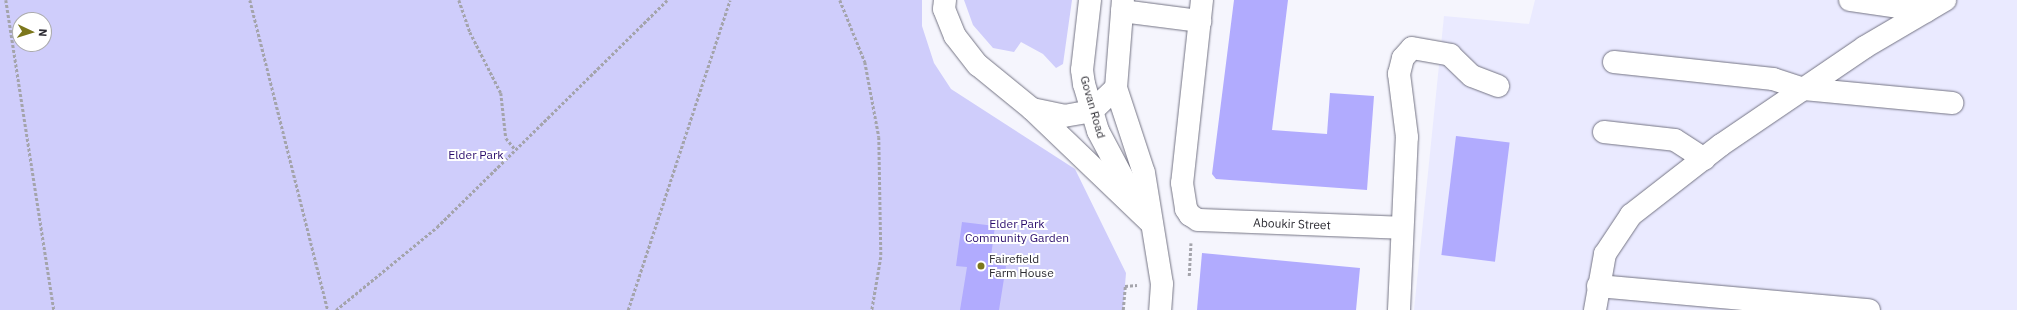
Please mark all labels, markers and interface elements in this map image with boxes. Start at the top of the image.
north arrow [12,12,52,52]
text: N [36,28,50,37]
street label: Govan Road [1077,74,1109,140]
park label: Elder Park [448,148,504,162]
street label: Aboukir Street [1253,215,1331,233]
park label: Elder Park Community Garden [965,217,1069,245]
place label: Fairefield Farm House [989,252,1054,280]
marker: Fairefield Farm House [976,261,986,271]

